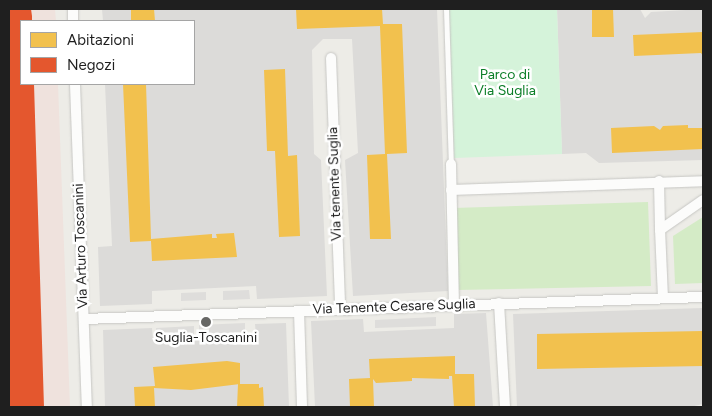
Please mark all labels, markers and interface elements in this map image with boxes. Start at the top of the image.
legend [20,20,195,85]
text: Abitazioni [67,31,134,49]
text: Negozi [67,56,115,74]
park label: Parco di Via Suglia [474,67,536,100]
street label: Via tenente Suglia [325,127,345,241]
street label: Via Arturo Toscanini [70,183,92,309]
street label: Via Tenente Cesare Suglia [312,296,476,318]
marker: Suglia-Toscanini [200,316,212,328]
place label: Suglia-Toscanini [155,330,257,346]

